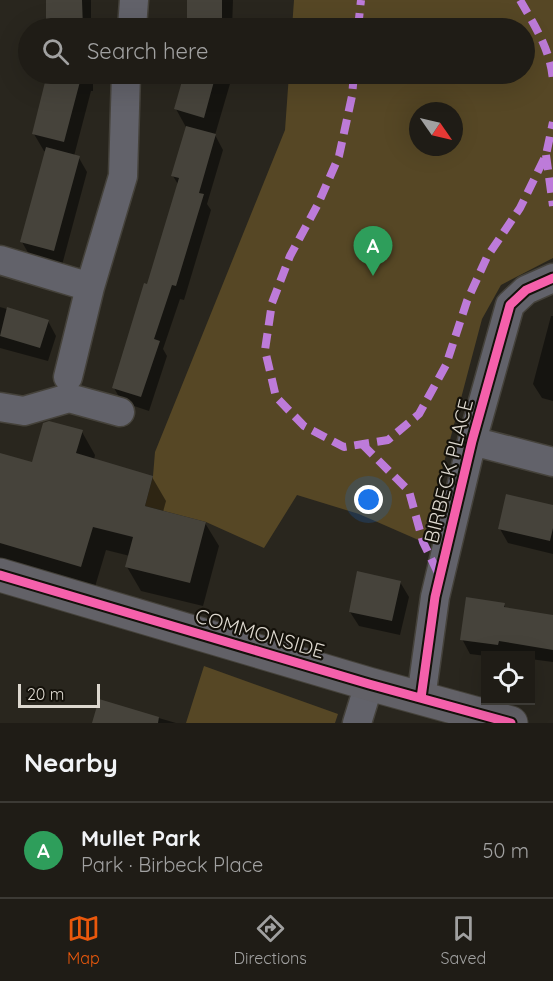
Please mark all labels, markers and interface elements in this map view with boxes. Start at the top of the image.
search box [18,18,535,84]
icon: search [39,35,72,68]
text: Search here [87,37,208,65]
north arrow [409,102,463,156]
pin: A [354,226,392,276]
street label: BIRBECK PLACE [418,396,478,546]
your location [354,485,383,514]
street label: COMMONSIDE [192,603,328,663]
map controls [481,651,535,705]
button: locate [481,651,535,705]
scale bar [18,681,100,708]
text: 20 m [27,684,64,704]
text: Nearby [24,746,118,779]
text: Mullet Park [81,824,201,852]
text: A [37,838,50,863]
text: 50 m [483,838,529,863]
text: Park · Birbeck Place [81,852,263,877]
tab: Map [67,912,100,968]
tab: Directions [234,912,307,968]
tab: Saved [441,912,486,968]

